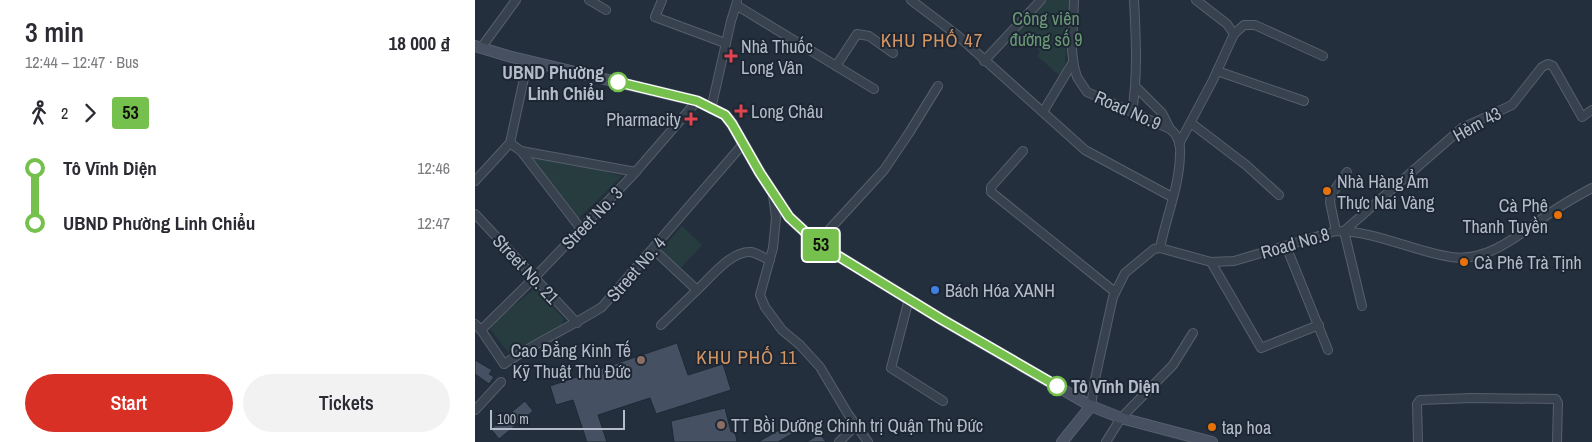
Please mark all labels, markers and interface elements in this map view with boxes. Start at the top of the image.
park label: Công viên đường số 9 [1009,6,1083,52]
text: 3 min [25,13,84,51]
district label: KHU PHỐ 47 [881,27,983,53]
text: 18 000 ₫ [388,30,450,56]
place label: Nhà Thuốc Long Vân [741,34,813,80]
marker: Nhà Thuốc Long Vân [725,50,737,62]
text: 12:44 – 12:47 · Bus [25,51,139,73]
place label: UBND Phường Linh Chiểu [502,60,604,106]
marker: UBND Phường Linh Chiểu [608,72,628,92]
street label: Road No.9 [1091,84,1165,136]
icon: walk [25,99,53,127]
icon: forward [76,99,104,127]
place label: Long Châu [751,99,823,124]
text: 53 [122,100,139,125]
street label: Hẻm 43 [1448,101,1506,147]
text: 2 [61,102,68,124]
marker: Long Châu [735,105,747,117]
place label: Pharmacity [606,107,682,132]
marker: Pharmacity [685,113,697,125]
text: Tô Vĩnh Diện [63,155,157,181]
text: 12:46 [417,157,450,179]
place label: Nhà Hàng Ẩm Thực Nai Vàng [1337,169,1435,215]
street label: Street No. 3 [556,181,628,255]
marker: Nhà Hàng Ẩm Thực Nai Vàng [1321,185,1333,197]
place label: Cà Phê Thanh Tuyền [1463,193,1548,239]
marker: Cà Phê Thanh Tuyền [1552,209,1564,221]
text: UBND Phường Linh Chiểu [63,210,255,236]
text: 12:47 [417,212,450,234]
street label: Road No.8 [1258,221,1332,265]
street label: Street No. 21 [487,229,565,310]
line badge: 53 [799,229,843,261]
street label: Street No. 4 [601,231,671,307]
text: 53 [813,232,829,257]
place label: Cà Phê Trà Tịnh [1474,250,1582,275]
marker: Cà Phê Trà Tịnh [1458,256,1470,268]
place label: Bách Hóa XANH [945,278,1055,303]
marker: Bách Hóa XANH [929,284,941,296]
place label: Cao Đẳng Kinh Tế Kỹ Thuật Thủ Đức [511,338,631,384]
district label: KHU PHỐ 11 [696,344,798,370]
marker: Cao Đẳng Kinh Tế Kỹ Thuật Thủ Đức [635,354,647,366]
button: Start [25,374,233,432]
button: Tickets [243,374,450,432]
place label: Tô Vĩnh Diện [1071,374,1160,399]
marker: Tô Vĩnh Diện [1047,376,1067,396]
scale bar [490,407,625,430]
text: 100 m [497,410,529,428]
place label: TT Bồi Dưỡng Chính trị Quận Thủ Đức [731,413,983,438]
place label: tap hoa [1222,415,1271,440]
marker: TT Bồi Dưỡng Chính trị Quận Thủ Đức [715,419,727,431]
marker: tap hoa [1206,421,1218,433]

